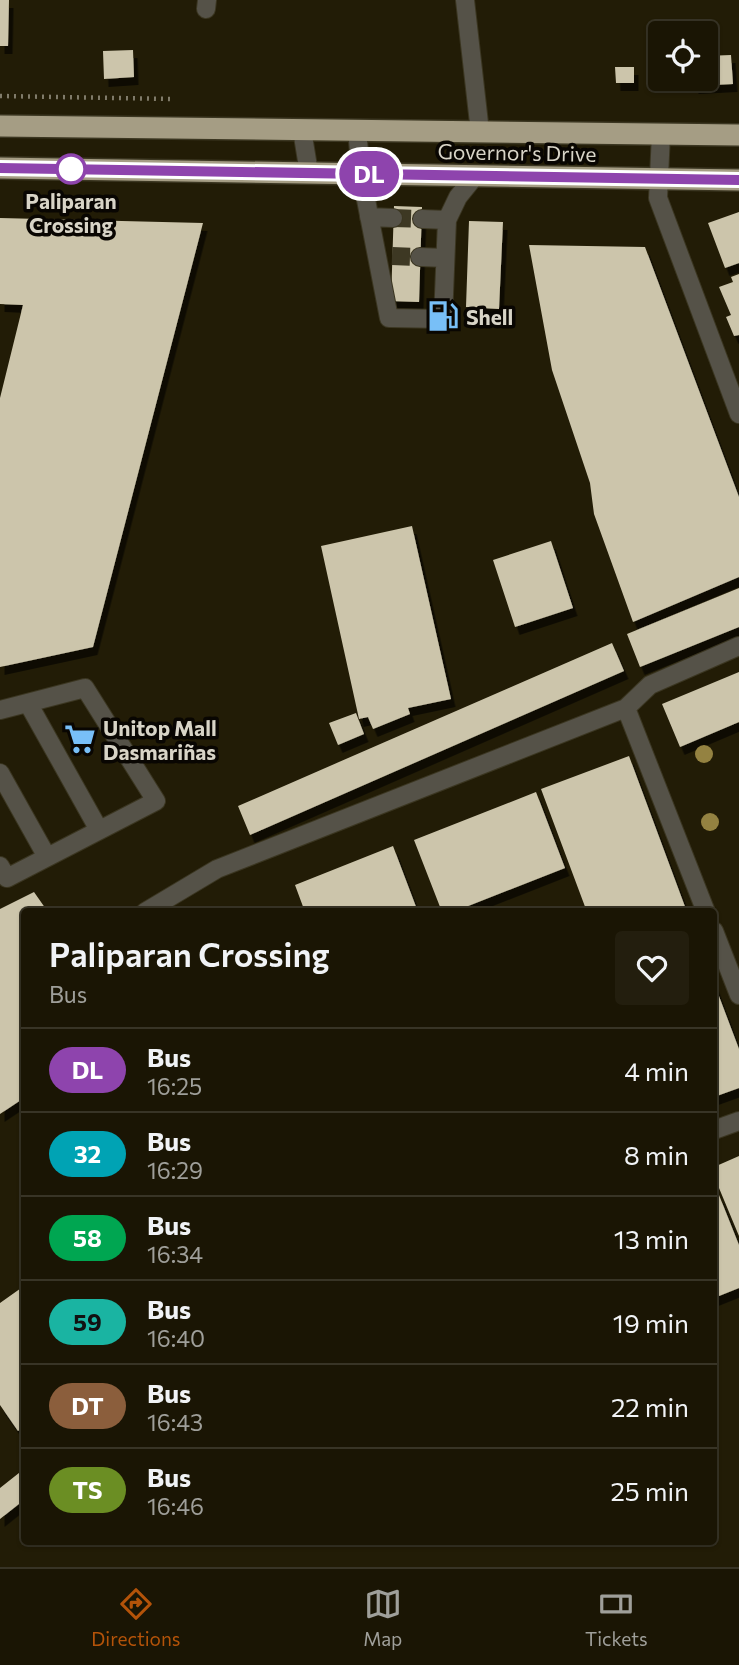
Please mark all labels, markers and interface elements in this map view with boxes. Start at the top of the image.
map controls [648,21,718,91]
button: locate [648,21,718,91]
street label: Governor's Drive [437,138,597,166]
line badge: DL [338,151,400,197]
marker: Paliparan Crossing [56,154,86,184]
text: DL [353,159,385,188]
place label: Paliparan Crossing [25,188,117,237]
fuel station icon: Shell [426,299,460,333]
place label: Shell [466,304,513,329]
place label: Unitop Mall Dasmariñas [103,715,217,764]
supermarket icon: Unitop Mall Dasmariñas [63,722,97,756]
button: heart [615,931,689,1005]
text: Paliparan Crossing [49,933,330,974]
text: Bus [49,980,87,1008]
text: Bus [147,1041,191,1072]
text: DL [72,1055,103,1084]
text: 4 min [624,1055,689,1086]
text: 16:25 [147,1072,202,1100]
text: Bus [147,1125,191,1156]
text: 32 [74,1139,101,1168]
text: 8 min [624,1139,689,1170]
text: 16:29 [147,1156,203,1184]
text: Bus [147,1209,191,1240]
text: 58 [73,1223,102,1252]
text: 13 min [614,1223,689,1254]
text: 16:34 [147,1240,203,1268]
text: Bus [147,1293,191,1324]
text: 59 [73,1307,102,1336]
text: 19 min [613,1307,689,1338]
text: 16:40 [147,1324,205,1352]
text: Bus [147,1377,191,1408]
text: DT [71,1391,104,1420]
text: 22 min [611,1391,689,1422]
text: 16:43 [147,1408,203,1436]
text: Bus [147,1461,191,1492]
text: TS [73,1475,102,1504]
text: 25 min [610,1475,689,1506]
text: 16:46 [147,1492,204,1520]
tab: Directions [91,1585,180,1650]
tab: Map [363,1585,402,1650]
tab: Tickets [585,1585,648,1650]

